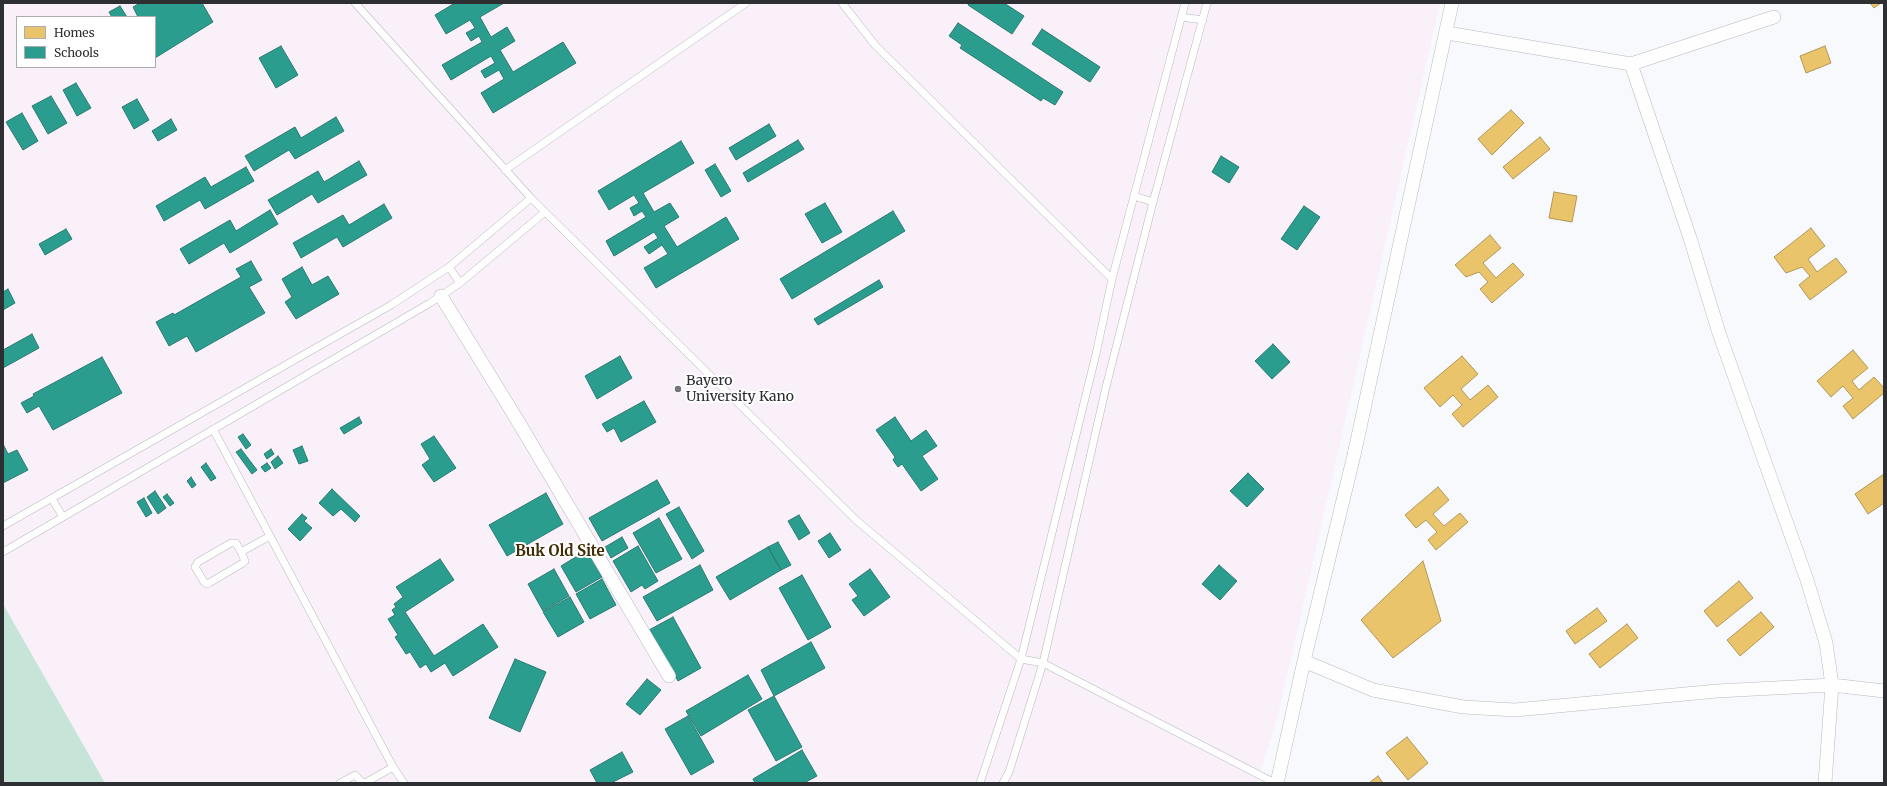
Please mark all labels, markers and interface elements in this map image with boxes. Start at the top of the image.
legend [16,16,156,68]
text: Homes [54,25,95,40]
text: Schools [54,45,99,60]
place label: Bayero University Kano [686,373,794,406]
marker: Bayero University Kano [673,384,683,394]
district label: Buk Old Site [515,543,605,561]

